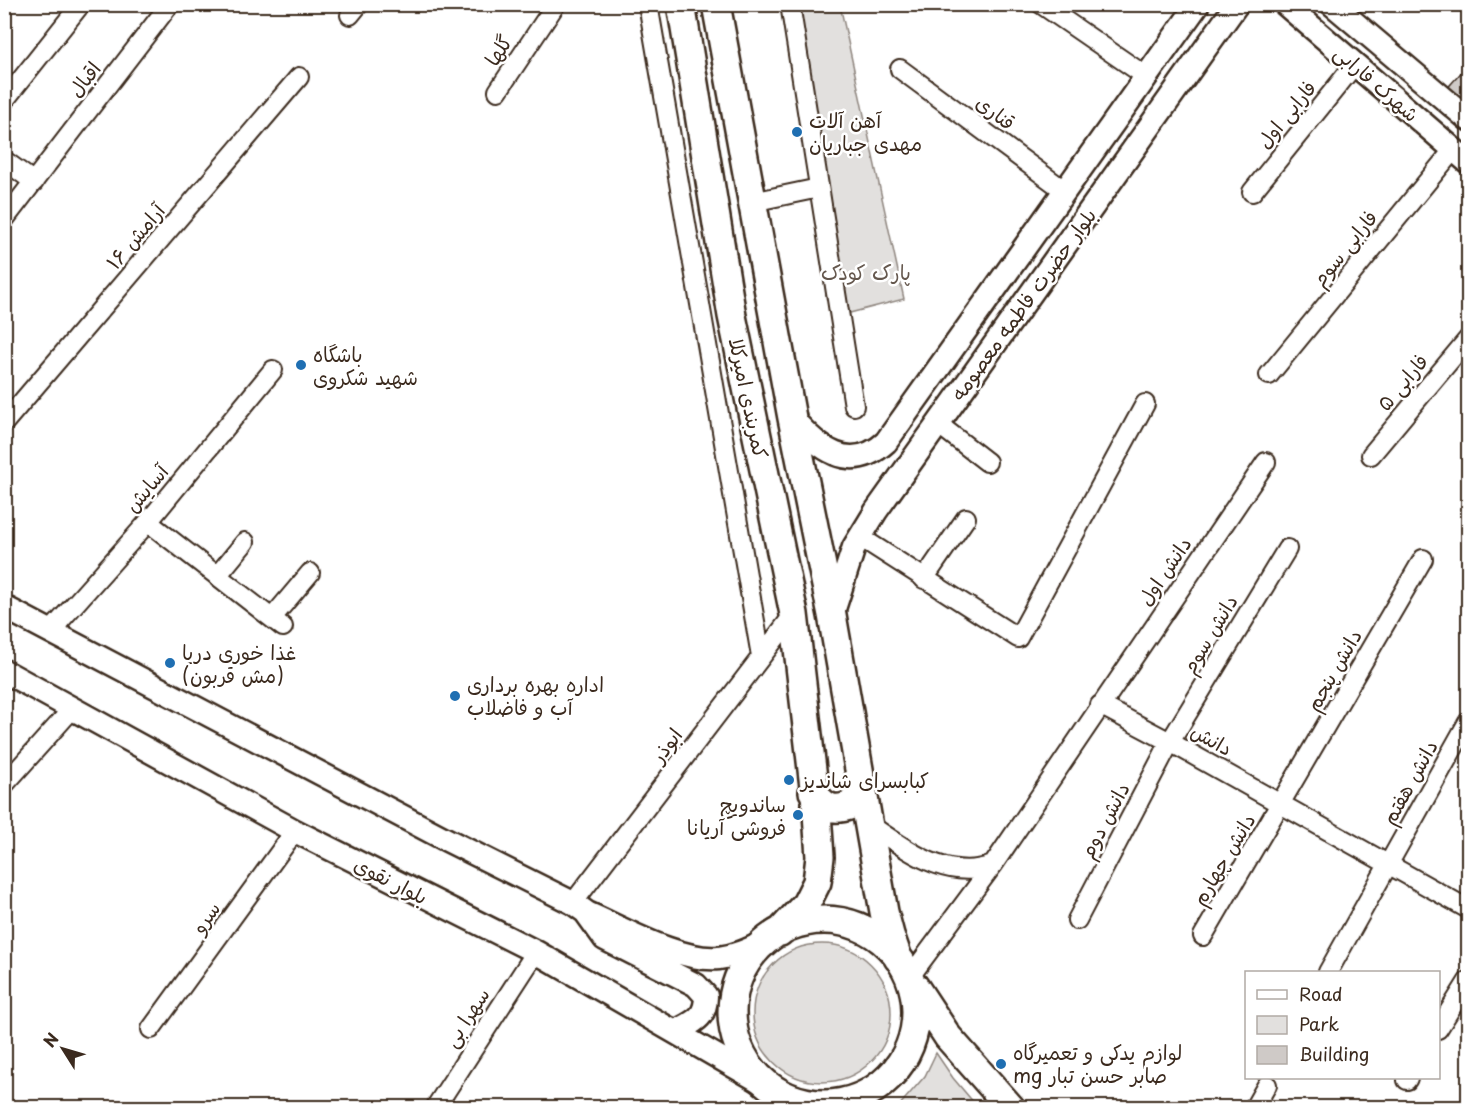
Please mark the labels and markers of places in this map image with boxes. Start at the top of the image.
place label: آهن آلات مهدی جباریان [809,105,922,158]
marker: آهن آلات مهدی جباریان [790,125,804,139]
place label: باشگاه شهید شکروی [313,339,418,392]
marker: باشگاه شهید شکروی [294,358,308,372]
place label: غذا خوری دریا (مش قربون) [182,637,296,690]
marker: غذا خوری دریا (مش قربون) [163,656,177,670]
place label: اداره بهره برداری آب و فاضلاب [467,669,604,722]
marker: اداره بهره برداری آب و فاضلاب [448,689,462,703]
place label: کبابسرای شاندیز [799,765,929,795]
marker: کبابسرای شاندیز [782,773,796,787]
place label: ساندویچ فروشی آریانا [687,789,786,842]
marker: ساندویچ فروشی آریانا [791,808,805,822]
place label: لوازم یدکی و تعمیرگاه mg صابر حسن تبار [1013,1037,1182,1090]
marker: لوازم یدکی و تعمیرگاه mg صابر حسن تبار [994,1057,1008,1071]

